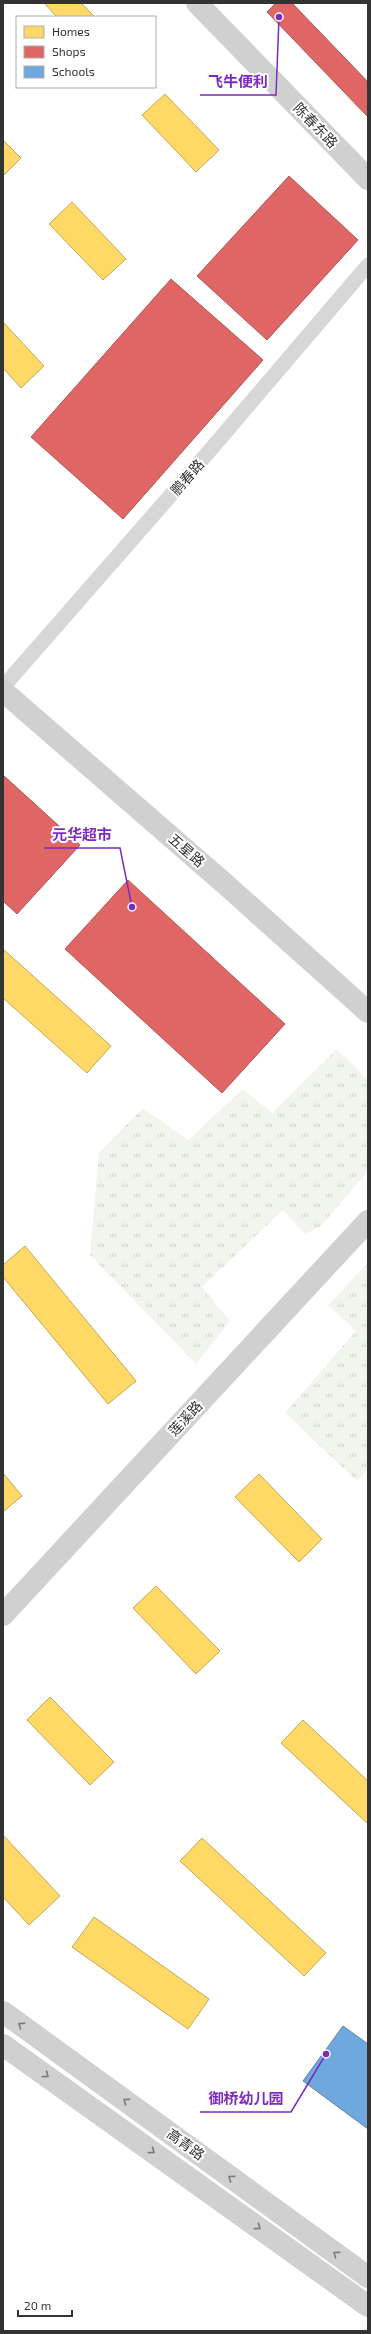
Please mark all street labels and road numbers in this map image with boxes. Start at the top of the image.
street label: 陈春东路 [290,99,342,151]
street label: 鹏春路 [167,456,207,498]
street label: 五星路 [166,830,208,870]
street label: 莲溪路 [164,1397,206,1439]
street label: 高青路 [164,2125,208,2163]

